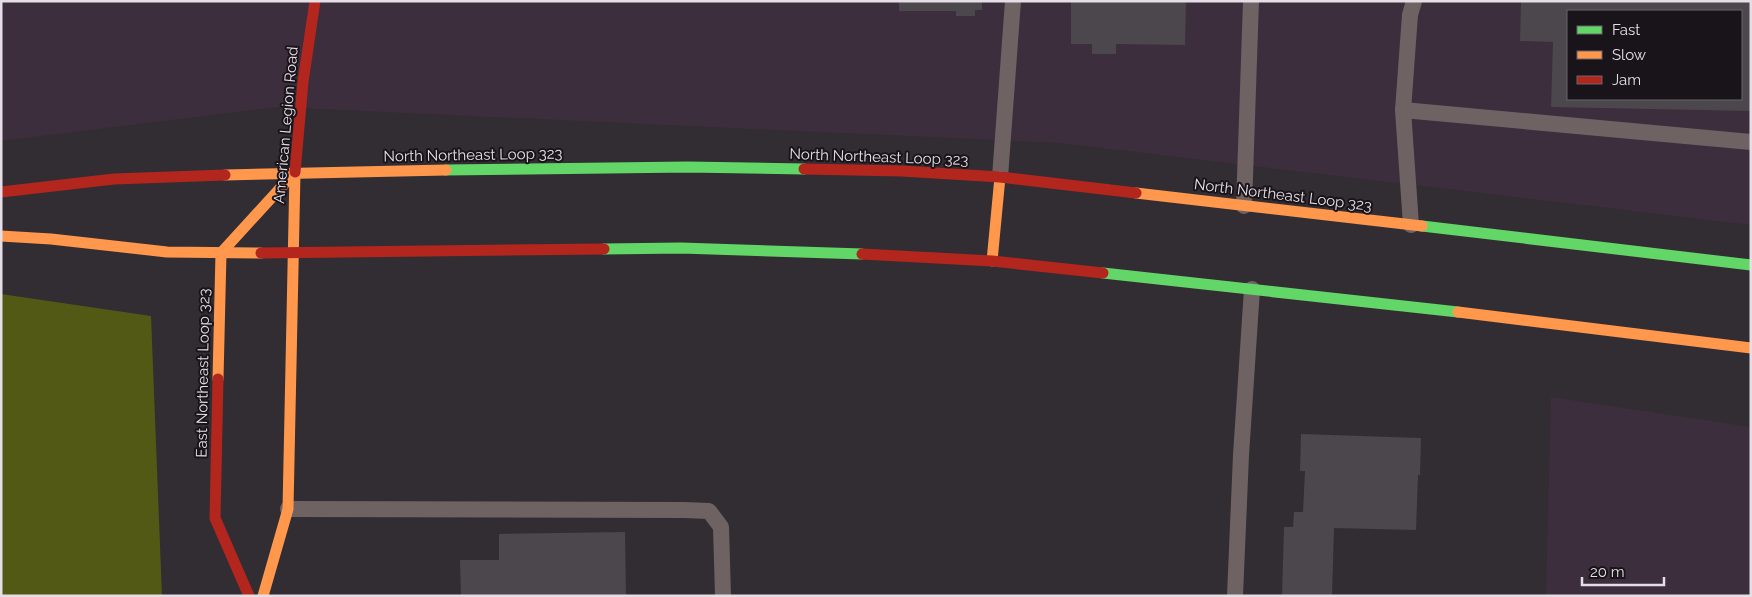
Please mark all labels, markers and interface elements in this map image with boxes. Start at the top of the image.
legend [1567,10,1742,100]
text: Fast [1612,21,1640,39]
street label: American Legion Road [270,46,302,204]
text: Slow [1612,46,1646,64]
text: Jam [1612,71,1641,89]
street label: North Northeast Loop 323 [383,144,563,166]
street label: North Northeast Loop 323 [789,145,969,169]
street label: North Northeast Loop 323 [1193,175,1373,215]
street label: East Northeast Loop 323 [193,288,213,458]
scale bar [1582,554,1664,586]
text: 20 m [1590,563,1625,581]

